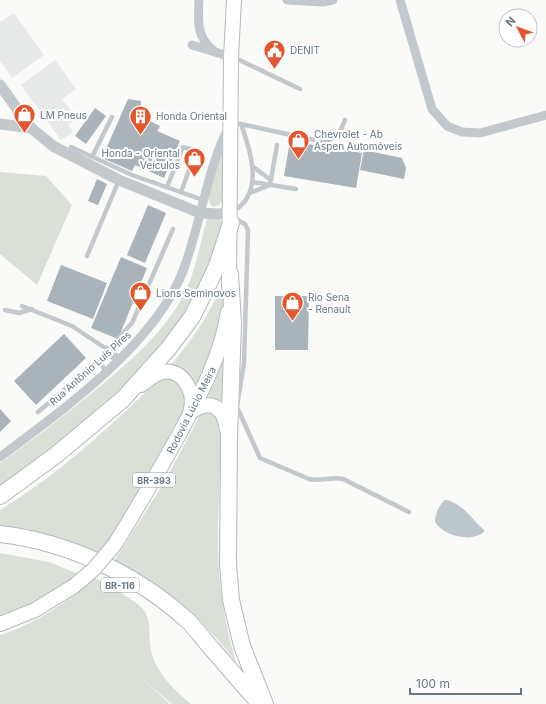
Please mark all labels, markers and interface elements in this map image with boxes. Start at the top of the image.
north arrow [498,8,538,48]
text: N [502,14,518,29]
public building icon: DENIT [261,37,287,70]
place label: DENIT [290,44,320,56]
shop icon: LM Pneus [12,102,38,135]
building icon: Honda Oriental [127,103,153,136]
place label: LM Pneus [40,109,87,121]
place label: Honda Oriental [156,110,227,122]
shop icon: Chevrolet - Ab Aspen Automóveis [286,127,312,160]
place label: Chevrolet - Ab Aspen Automóveis [314,128,402,152]
shop icon: Honda - Oriental Veículos [182,146,208,179]
place label: Honda - Oriental Veículos [102,147,180,171]
shop icon: Lions Seminovos [128,280,154,313]
place label: Lions Seminovos [156,287,236,299]
shop icon: Rio Sena - Renault [279,290,305,323]
place label: Rio Sena - Renault [308,291,352,315]
street label: Rua Antônio Luís Pires [47,328,133,408]
street label: Rodovia Lúcio Meira [164,365,218,455]
road number: BR-393 [133,473,175,487]
road number: BR-116 [101,578,139,592]
scale bar [410,670,521,696]
text: 100 m [416,676,450,691]

